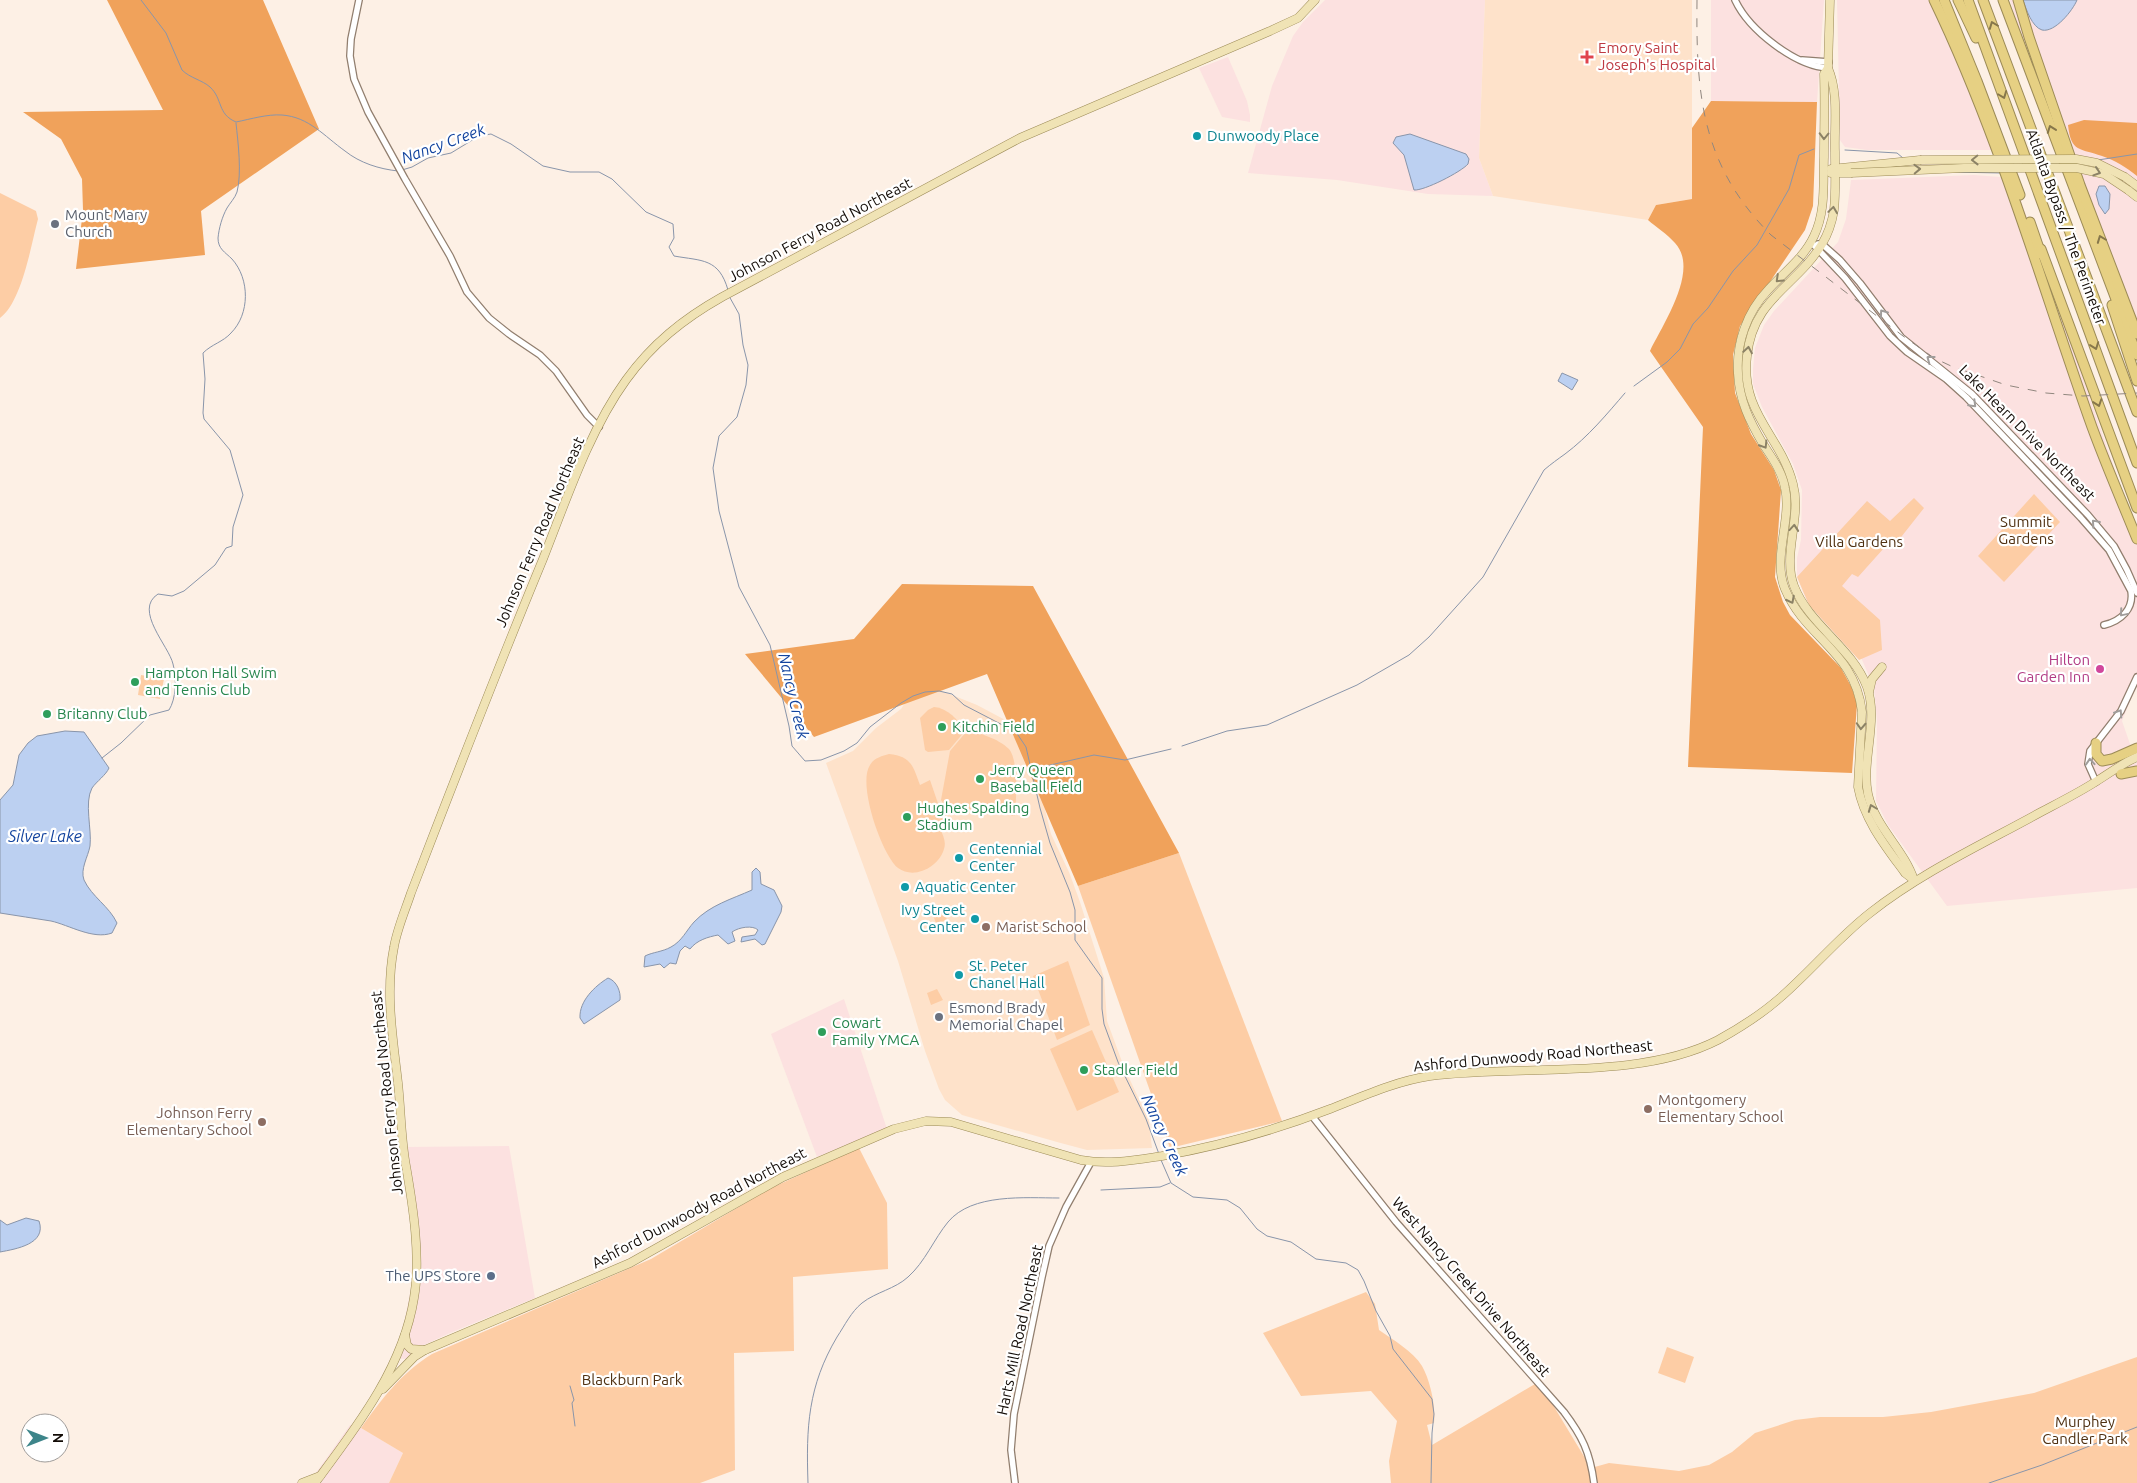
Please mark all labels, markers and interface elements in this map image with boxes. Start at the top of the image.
one-way arrow [1989,22,1999,30]
place label: Emory Saint Joseph's Hospital [1598,39,1715,73]
marker: Emory Saint Joseph's Hospital [1580,50,1594,64]
one-way arrow [1997,90,2007,99]
water label: Nancy Creek [399,119,488,167]
street label: Atlanta Bypass / The Perimeter [2023,126,2110,328]
one-way arrow [2047,126,2057,134]
place label: Dunwoody Place [1207,127,1319,144]
marker: Dunwoody Place [1191,130,1203,142]
one-way arrow [1819,133,1829,141]
one-way arrow [1971,155,1978,165]
one-way arrow [1914,164,1922,175]
one-way arrow [2092,166,2100,176]
street label: Johnson Ferry Road Northeast [725,174,914,285]
place label: Mount Mary Church [65,206,147,240]
one-way arrow [1827,206,1838,214]
marker: Mount Mary Church [49,218,61,230]
one-way arrow [2097,236,2107,244]
one-way arrow [1776,273,1785,282]
one-way arrow [1880,309,1889,319]
one-way arrow [2089,341,2099,350]
one-way arrow [1742,346,1752,355]
one-way arrow [1927,357,1936,365]
street label: Lake Hearn Drive Northeast [1956,361,2099,504]
one-way arrow [1967,398,1976,407]
one-way arrow [2092,398,2102,406]
street label: Johnson Ferry Road Northeast [492,434,587,630]
one-way arrow [1758,439,1767,448]
park label: Summit Gardens [1998,513,2054,547]
one-way arrow [2091,520,2100,529]
one-way arrow [1788,524,1799,532]
park label: Villa Gardens [1815,533,1903,550]
one-way arrow [1785,595,1795,604]
one-way arrow [2120,608,2129,617]
water label: Nancy Creek [775,651,813,742]
place label: Hilton Garden Inn [2017,651,2090,685]
marker: Hilton Garden Inn [2094,663,2106,675]
place label: Hampton Hall Swim and Tennis Club [145,664,277,698]
marker: Hampton Hall Swim and Tennis Club [129,676,141,688]
place label: Britanny Club [57,705,148,722]
marker: Britanny Club [41,708,53,720]
one-way arrow [2112,710,2122,719]
place label: Kitchin Field [952,718,1035,735]
marker: Kitchin Field [936,721,948,733]
one-way arrow [1855,722,1866,730]
one-way arrow [2085,758,2096,766]
place label: Jerry Queen Baseball Field [990,761,1082,795]
marker: Jerry Queen Baseball Field [974,773,986,785]
place label: Hughes Spalding Stadium [917,799,1029,833]
one-way arrow [1868,804,1879,813]
marker: Hughes Spalding Stadium [901,811,913,823]
water label: Silver Lake [7,827,82,845]
place label: Centennial Center [969,840,1042,874]
marker: Centennial Center [953,852,965,864]
place label: Aquatic Center [915,878,1016,895]
marker: Aquatic Center [899,881,911,893]
place label: Ivy Street Center [901,901,965,935]
marker: Ivy Street Center [969,913,981,925]
place label: Marist School [996,918,1087,935]
marker: Marist School [980,921,992,933]
place label: St. Peter Chanel Hall [969,957,1045,991]
marker: St. Peter Chanel Hall [953,969,965,981]
street label: Johnson Ferry Road Northeast [367,990,406,1196]
place label: Esmond Brady Memorial Chapel [949,999,1063,1033]
marker: Esmond Brady Memorial Chapel [933,1011,945,1023]
place label: Cowart Family YMCA [832,1014,919,1048]
marker: Cowart Family YMCA [816,1026,828,1038]
street label: Ashford Dunwoody Road Northeast [1413,1037,1653,1074]
place label: Stadler Field [1094,1061,1178,1078]
marker: Stadler Field [1078,1064,1090,1076]
water label: Nancy Creek [1138,1091,1192,1179]
place label: Montgomery Elementary School [1658,1091,1784,1125]
marker: Montgomery Elementary School [1642,1103,1654,1115]
place label: Johnson Ferry Elementary School [126,1104,252,1138]
marker: Johnson Ferry Elementary School [256,1116,268,1128]
street label: Ashford Dunwoody Road Northeast [589,1144,809,1271]
street label: West Nancy Creek Drive Northeast [1389,1194,1554,1380]
street label: Harts Mill Road Northeast [993,1243,1046,1417]
place label: The UPS Store [385,1267,481,1284]
marker: The UPS Store [485,1270,497,1282]
park label: Blackburn Park [582,1371,683,1388]
north arrow [20,1413,70,1463]
park label: Murphey Candler Park [2042,1413,2128,1447]
text: N [50,1433,66,1443]

